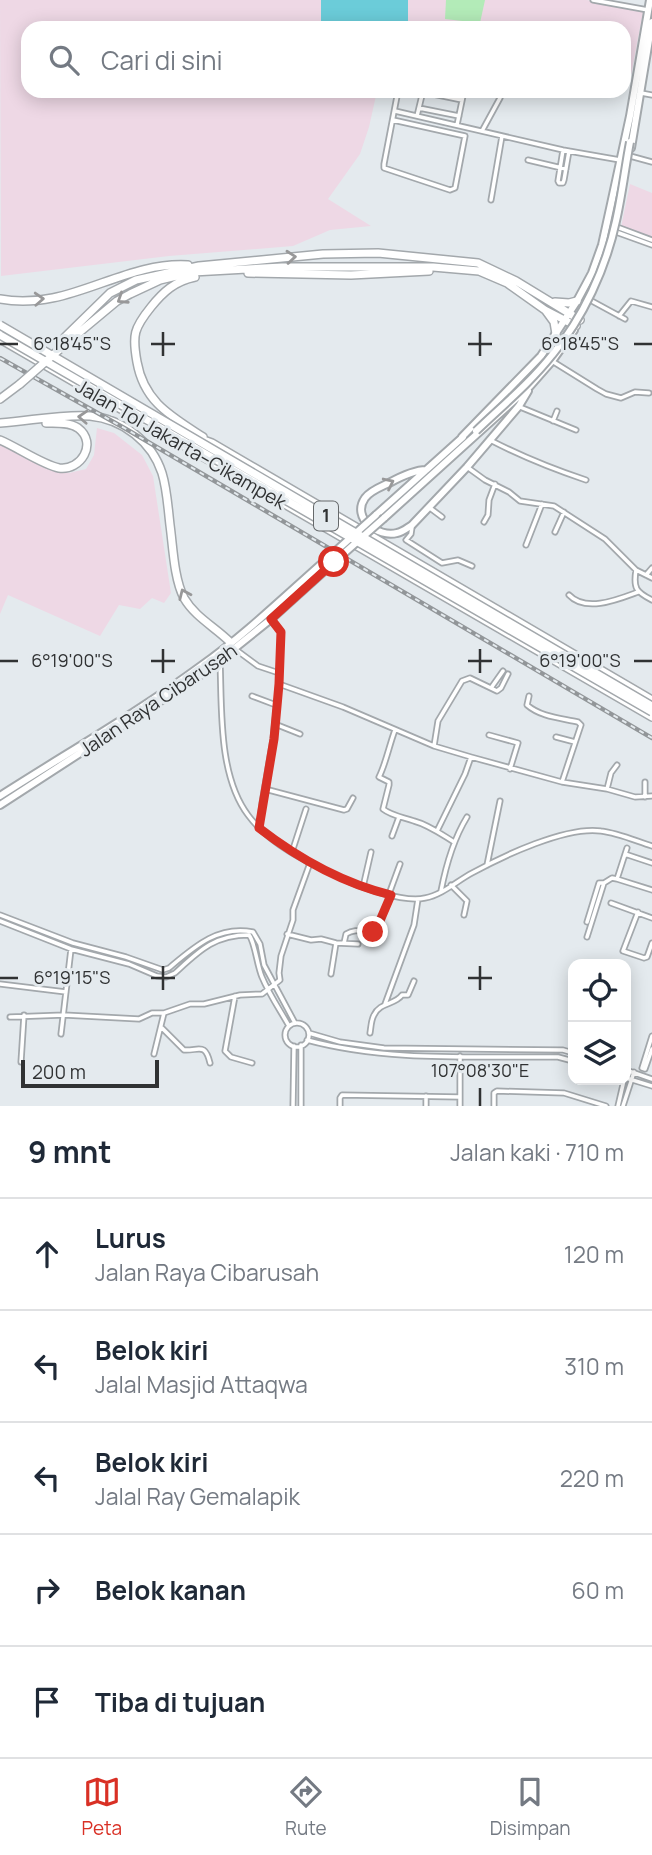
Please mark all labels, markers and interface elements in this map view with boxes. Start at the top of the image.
search box [21,21,631,98]
icon: search [45,41,83,79]
text: Cari di sini [101,42,223,78]
one-way arrow [286,250,297,265]
one-way arrow [117,290,130,303]
one-way arrow [34,292,45,307]
text: 6°18'45"S [33,331,111,355]
text: 6°18'45"S [541,331,619,355]
street label: Jalan Tol Jakarta–Cikampek [71,373,292,515]
one-way arrow [77,409,88,424]
one-way arrow [382,477,394,491]
road number: 1 [314,502,338,530]
route start [318,546,349,577]
one-way arrow [178,589,192,601]
street label: Jalan Raya Cibarusah [74,637,242,763]
text: 6°19'00"S [31,648,113,672]
text: 6°19'00"S [539,648,621,672]
route end [357,916,388,947]
map controls [568,959,631,1085]
button: locate [568,959,631,1022]
text: 6°19'15"S [34,965,110,989]
button: layers [568,1022,631,1085]
scale bar [21,1057,159,1089]
text: 107°08'30"E [431,1058,529,1082]
text: 200 m [32,1059,86,1085]
text: 9 mnt [28,1131,111,1172]
text: Jalan kaki · 710 m [450,1136,624,1168]
text: Lurus [95,1220,166,1256]
icon: ahead [28,1235,66,1273]
text: 120 m [564,1238,624,1270]
text: Jalan Raya Cibarusah [95,1256,319,1288]
text: Belok kiri [95,1332,209,1368]
icon: left [28,1347,66,1385]
text: 310 m [564,1350,624,1382]
text: Jalal Masjid Attaqwa [95,1368,308,1400]
text: Belok kiri [95,1444,209,1480]
icon: left [28,1459,66,1497]
text: 220 m [560,1462,624,1494]
text: Jalal Ray Gemalapik [95,1480,300,1512]
icon: right [28,1571,66,1609]
text: Belok kanan [95,1572,246,1608]
text: 60 m [572,1574,624,1606]
icon: arrive [28,1683,66,1721]
text: Tiba di tujuan [95,1684,265,1720]
tab: Peta [81,1773,122,1841]
tab: Rute [285,1773,327,1841]
tab: Disimpan [490,1773,570,1841]

